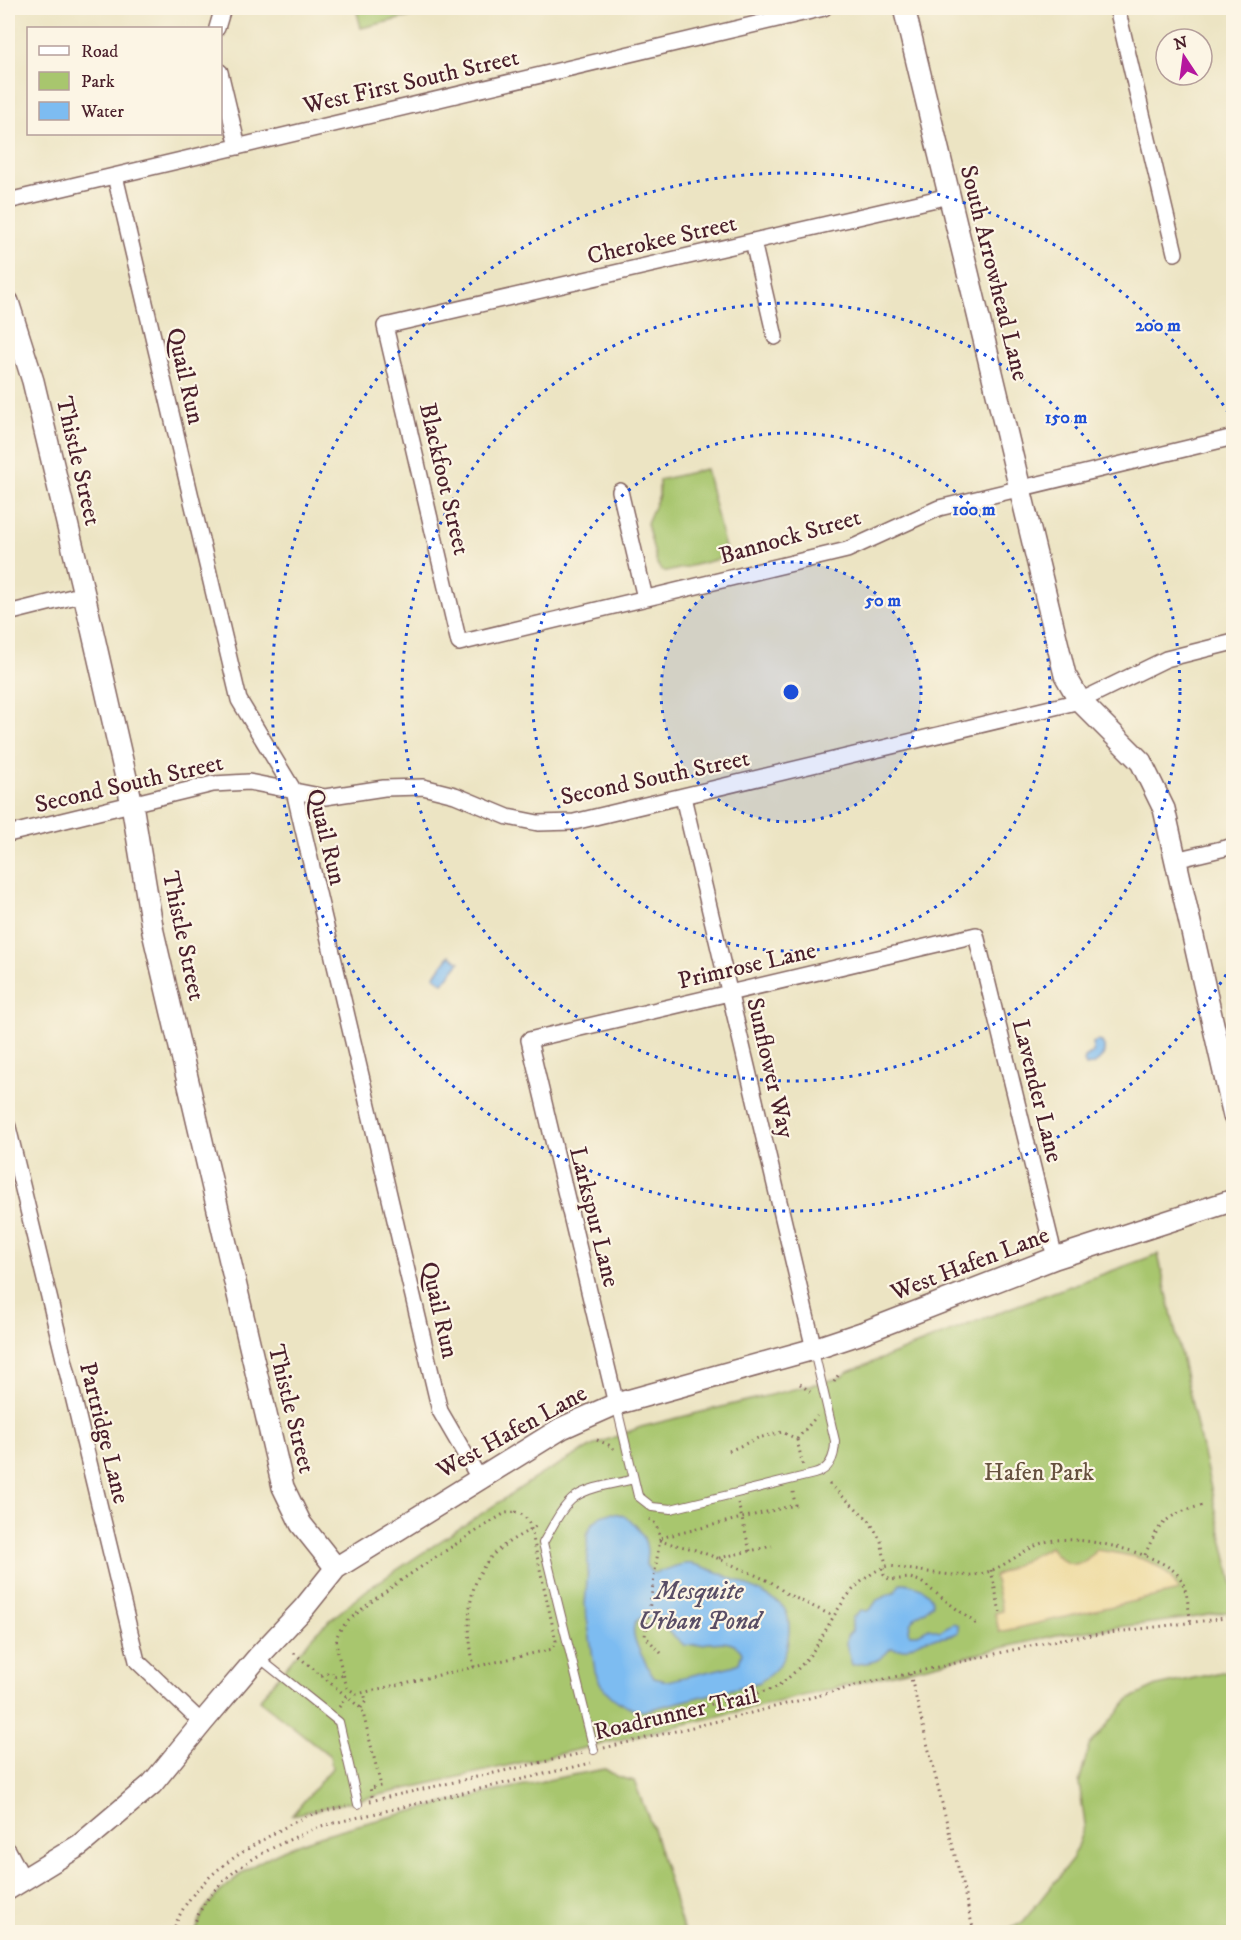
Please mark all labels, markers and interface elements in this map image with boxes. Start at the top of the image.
legend [27,27,222,135]
north arrow [1154,27,1214,87]
text: N [1172,32,1190,55]
text: Road [81,41,118,63]
street label: West First South Street [299,43,522,122]
text: Park [81,71,115,93]
text: Water [80,101,124,123]
street label: South Arrowhead Lane [953,162,1035,384]
street label: Cherokee Street [584,208,740,272]
text: 200 m [1135,315,1181,337]
street label: Quail Run [159,325,211,428]
street label: Thistle Street [49,393,107,529]
street label: Blackfoot Street [412,400,476,558]
text: 150 m [1045,407,1088,429]
text: 100 m [952,499,996,521]
street label: Bannock Street [716,502,865,572]
text: 50 m [864,590,901,612]
centre of rings [781,682,801,702]
street label: Second South Street [558,743,752,813]
street label: Second South Street [32,748,226,820]
street label: Quail Run [300,786,353,889]
street label: Thistle Street [155,868,211,1004]
street label: Primrose Lane [675,936,819,996]
street label: Sunflower Way [739,995,801,1142]
street label: Lavender Lane [1005,1016,1069,1166]
street label: Larkspur Lane [562,1144,626,1290]
street label: West Hafen Lane [886,1220,1053,1308]
street label: Quail Run [413,1259,465,1362]
street label: Thistle Street [261,1342,322,1477]
street label: Partridge Lane [72,1359,136,1507]
street label: West Hafen Lane [431,1378,592,1486]
park label: Hafen Park [984,1458,1094,1488]
water label: Mesquite Urban Pond [637,1575,764,1638]
street label: Roadrunner Trail [591,1680,762,1747]

